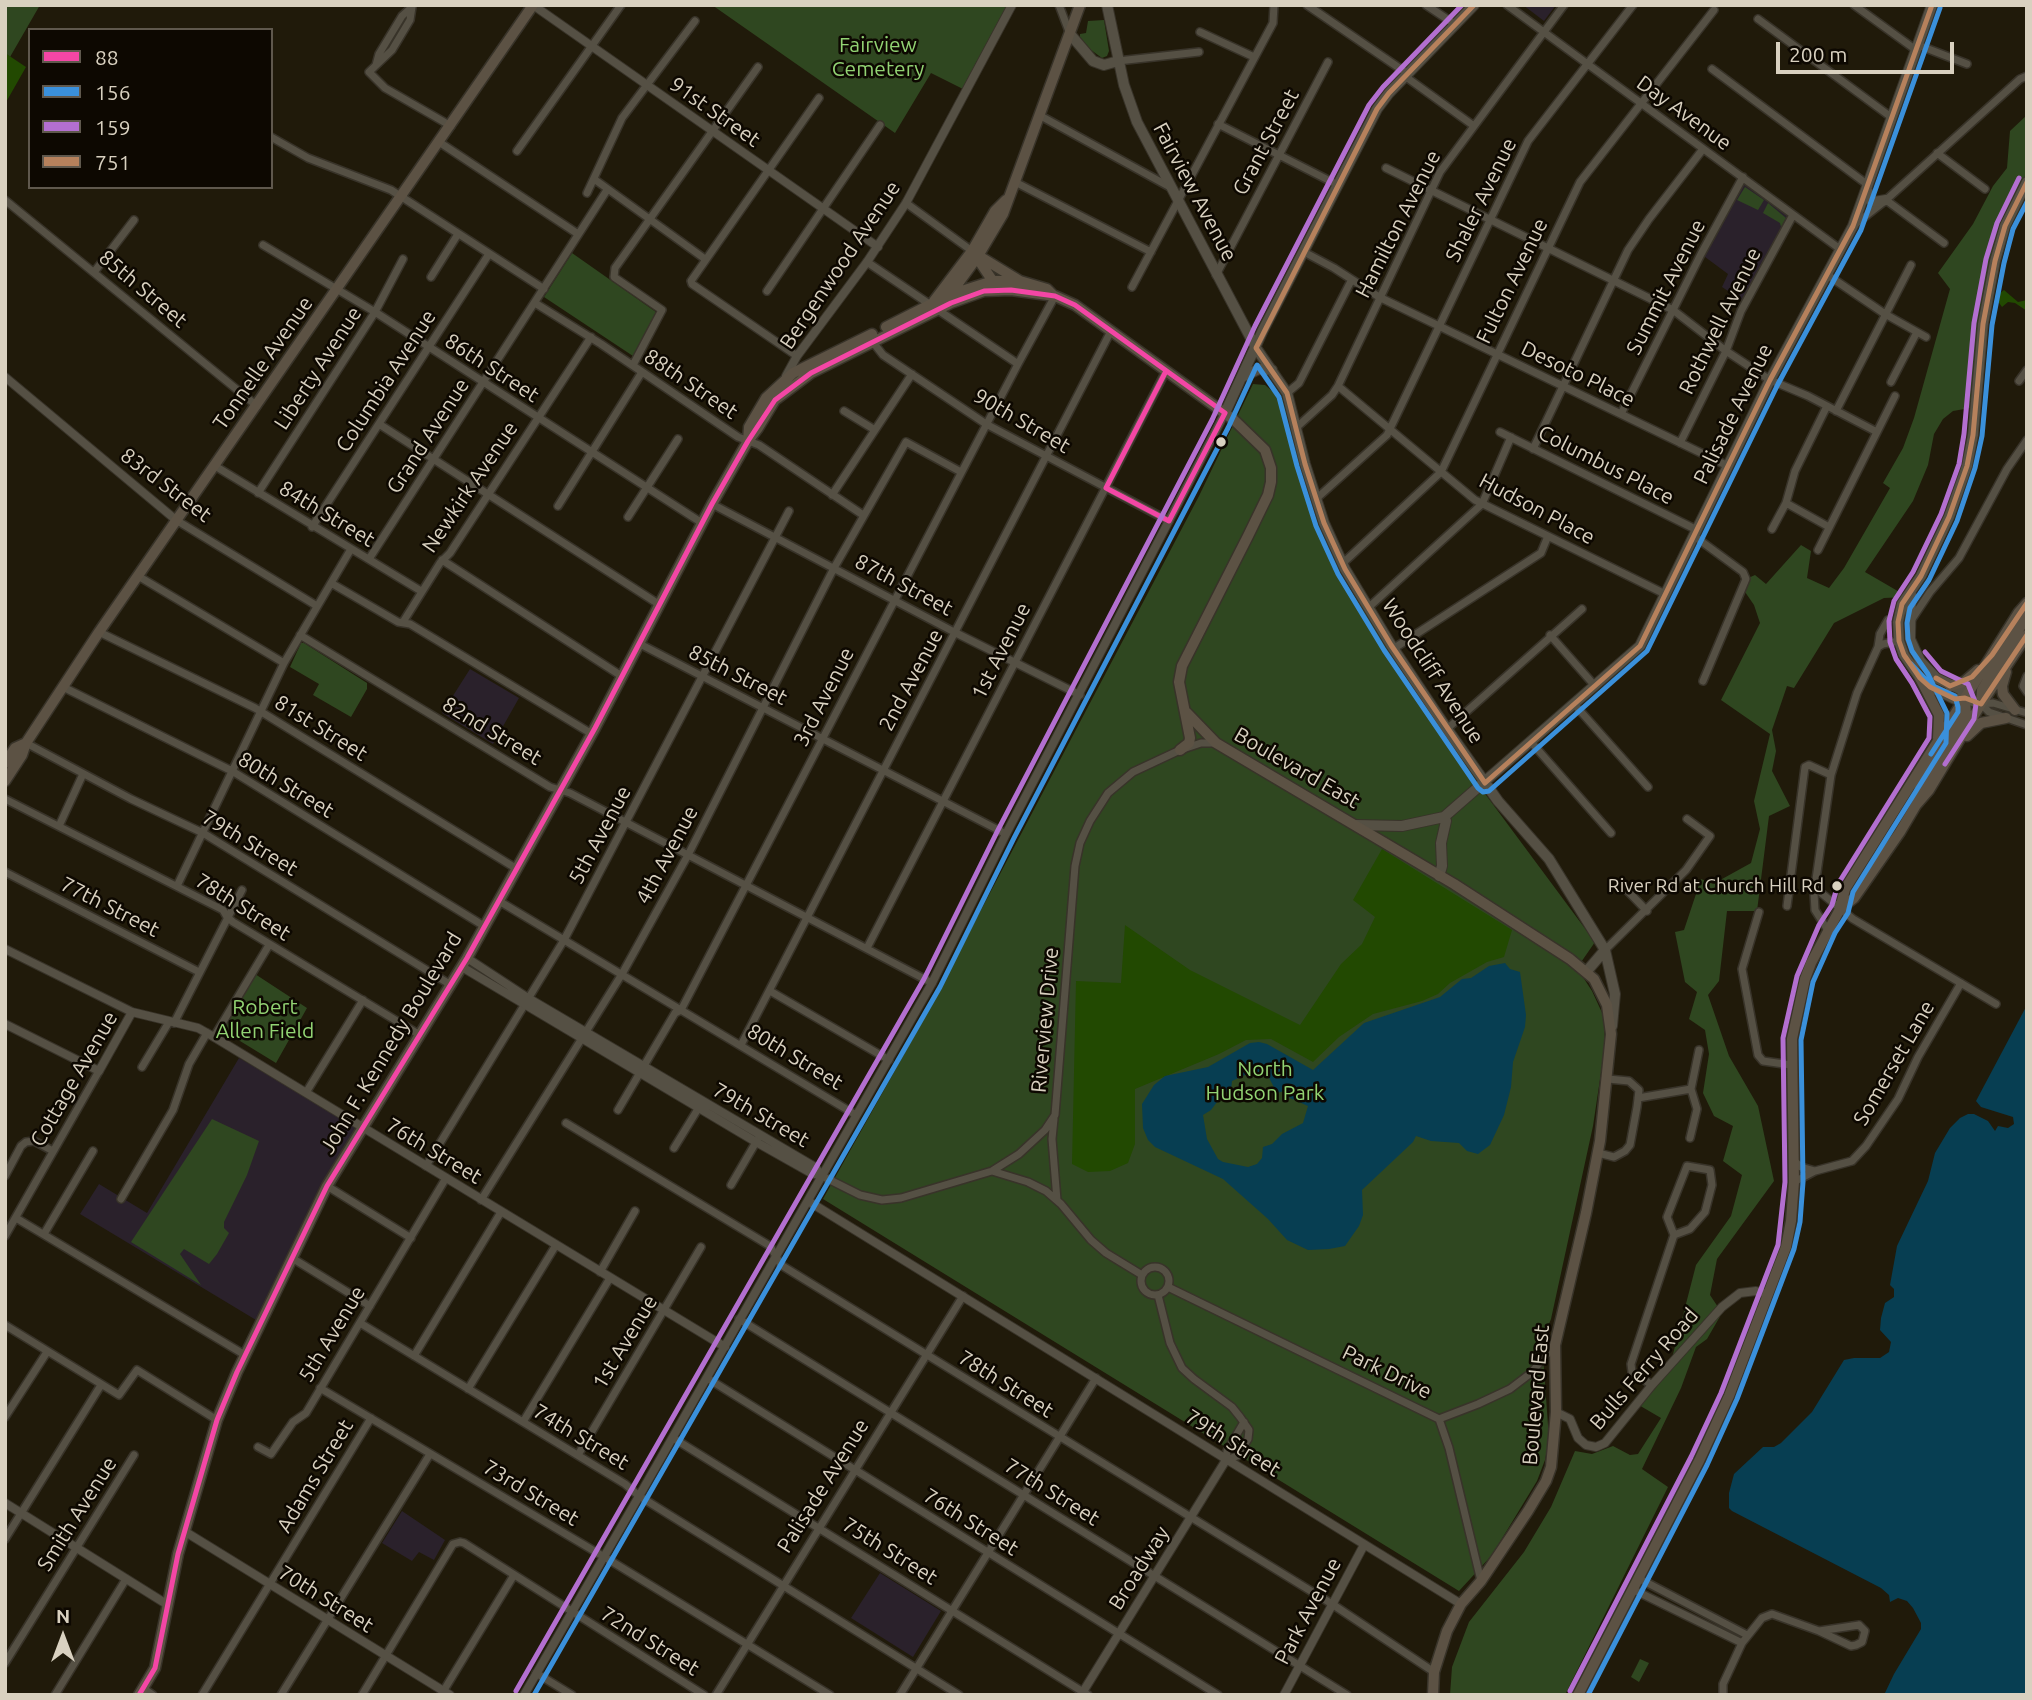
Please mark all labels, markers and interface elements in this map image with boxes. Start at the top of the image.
legend [28,28,273,189]
scale bar [1780,28,1958,72]
park label: Fairview Cemetery [832,32,924,82]
text: 200 m [1789,42,1847,66]
text: 88 [95,45,119,69]
street label: Day Avenue [1632,70,1736,156]
street label: 91st Street [665,72,765,152]
text: 156 [95,80,131,104]
street label: Grant Street [1228,85,1304,199]
text: 159 [95,115,131,139]
street label: Fairview Avenue [1148,118,1242,266]
street label: Shaler Avenue [1440,134,1522,266]
street label: Hamilton Avenue [1350,146,1446,302]
text: 751 [95,150,131,174]
street label: Bergenwood Avenue [774,176,906,354]
street label: Fulton Avenue [1471,214,1553,348]
street label: Summit Avenue [1621,215,1711,359]
street label: Rothwell Avenue [1674,244,1766,398]
street label: 85th Street [94,245,192,333]
street label: Tonnelle Avenue [208,292,318,434]
street label: Liberty Avenue [269,302,367,434]
street label: Columbia Avenue [331,305,441,457]
street label: 86th Street [440,328,544,408]
street label: Desoto Place [1517,336,1639,412]
street label: Palisade Avenue [1688,340,1778,488]
street label: 88th Street [639,344,743,424]
street label: Grand Avenue [381,374,475,498]
street label: 90th Street [969,383,1075,459]
street label: Newkirk Avenue [417,417,523,557]
street label: Columbus Place [1534,420,1678,510]
unlabelled marker [1214,435,1228,449]
street label: 83rd Street [116,443,216,527]
street label: Hudson Place [1475,468,1599,550]
street label: 84th Street [274,476,380,552]
street label: 87th Street [851,549,957,621]
street label: Woodcliff Avenue [1377,594,1489,748]
street label: 1st Avenue [966,599,1036,703]
street label: 2nd Avenue [874,625,948,735]
street label: 85th Street [684,639,792,711]
street label: 3rd Avenue [788,643,860,751]
street label: 81st Street [270,690,372,766]
street label: 82nd Street [438,692,546,770]
street label: Boulevard East [1230,722,1364,814]
street label: 80th Street [233,747,339,823]
street label: 5th Avenue [564,782,636,888]
street label: 4th Avenue [631,802,703,908]
street label: 79th Street [197,805,303,881]
street label: 78th Street [191,868,295,946]
street label: 77th Street [56,871,164,943]
place label: River Rd at Church Hill Rd [1608,875,1824,897]
marker: River Rd at Church Hill Rd [1830,879,1844,893]
street label: John F. Kennedy Boulevard [315,928,467,1158]
street label: Riverview Drive [1026,946,1064,1094]
park label: Robert Allen Field [216,994,314,1044]
street label: Somerset Lane [1848,996,1940,1130]
street label: Cottage Avenue [25,1007,123,1151]
street label: 80th Street [742,1019,848,1095]
park label: North Hudson Park [1206,1056,1324,1106]
street label: 79th Street [708,1077,814,1153]
street label: 76th Street [381,1113,487,1189]
street label: 5th Avenue [293,1281,371,1387]
street label: 1st Avenue [587,1291,663,1393]
street label: Bulls Ferry Road [1584,1303,1704,1435]
street label: Boulevard East [1517,1324,1555,1466]
street label: Park Drive [1338,1340,1436,1404]
street label: 78th Street [954,1345,1058,1423]
street label: 74th Street [528,1399,634,1475]
street label: 79th Street [1181,1404,1285,1482]
street label: Palisade Avenue [772,1414,874,1558]
street label: Adams Street [271,1415,359,1537]
street label: Smith Avenue [32,1452,122,1576]
street label: 77th Street [1000,1453,1104,1531]
street label: 73rd Street [479,1455,583,1531]
street label: 76th Street [919,1483,1023,1561]
street label: 75th Street [838,1512,942,1590]
street label: Broadway [1103,1522,1175,1614]
street label: Park Avenue [1269,1553,1347,1669]
street label: 70th Street [274,1560,378,1638]
street label: 72nd Street [596,1601,704,1681]
north arrow [28,1602,98,1672]
text: N [56,1605,70,1627]

